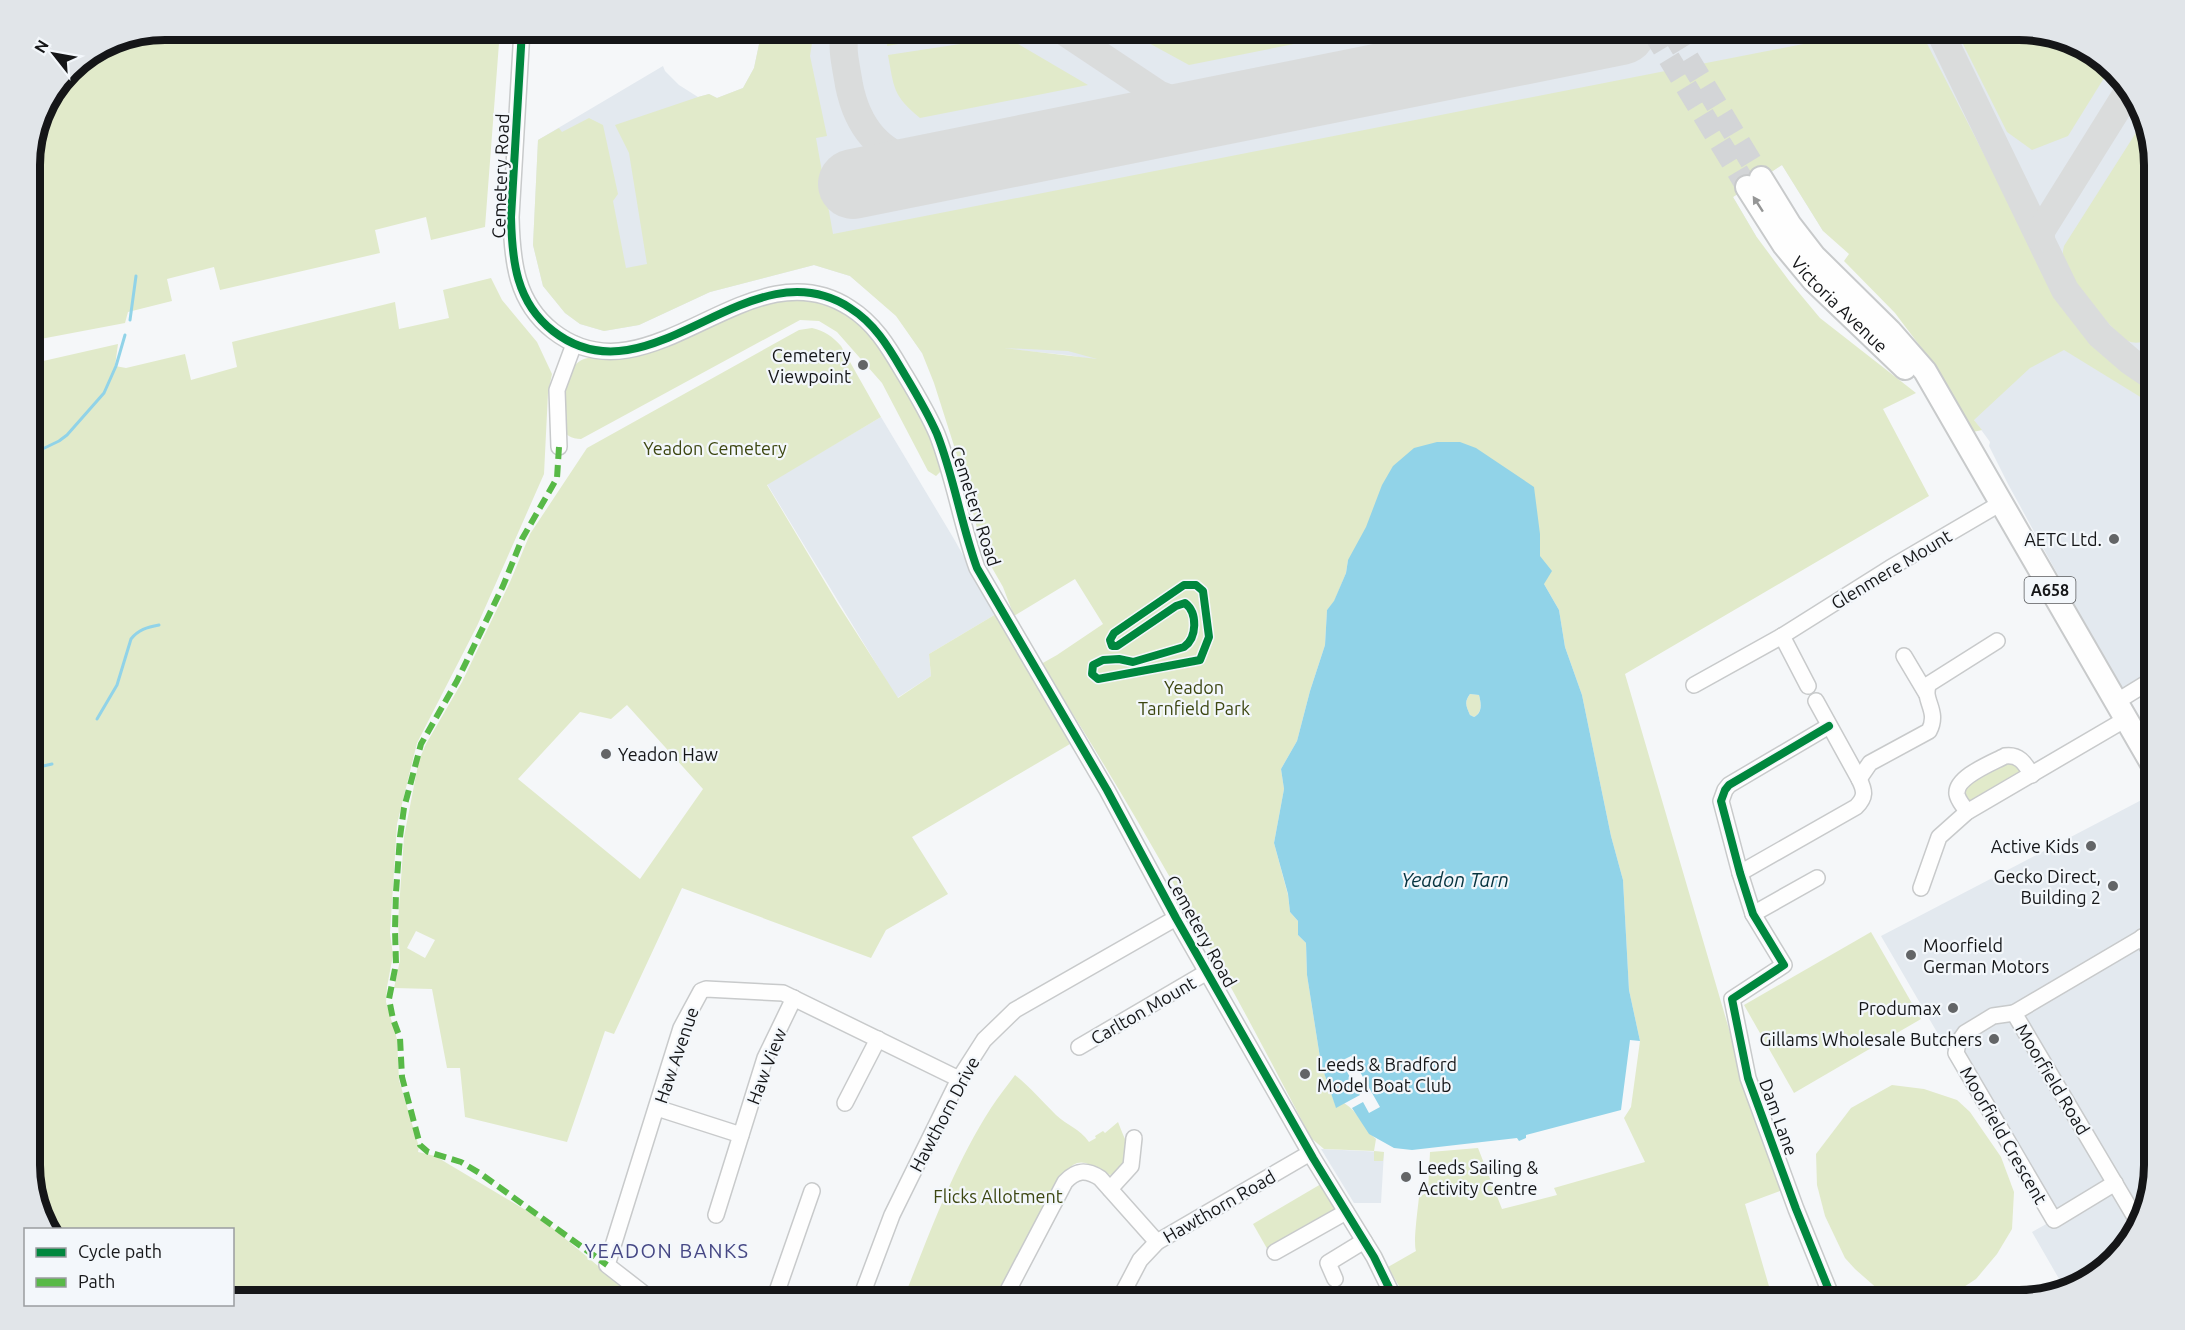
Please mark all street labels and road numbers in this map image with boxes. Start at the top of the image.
street label: Cemetery Road [488,113,512,239]
street label: Victoria Avenue [1787,252,1892,356]
street label: Cemetery Road [947,444,1005,568]
street label: Glenmere Mount [1827,525,1955,613]
road number: A658 [2024,577,2076,603]
street label: Cemetery Road [1163,872,1241,990]
street label: Carlton Mount [1087,972,1199,1048]
street label: Haw Avenue [650,1004,702,1106]
street label: Moorfield Road [2012,1020,2094,1138]
street label: Haw View [742,1025,790,1107]
street label: Hawthorn Drive [905,1053,983,1175]
street label: Moorfield Crescent [1957,1063,2051,1207]
street label: Dam Lane [1756,1076,1802,1158]
street label: Hawthorn Road [1159,1166,1279,1246]

